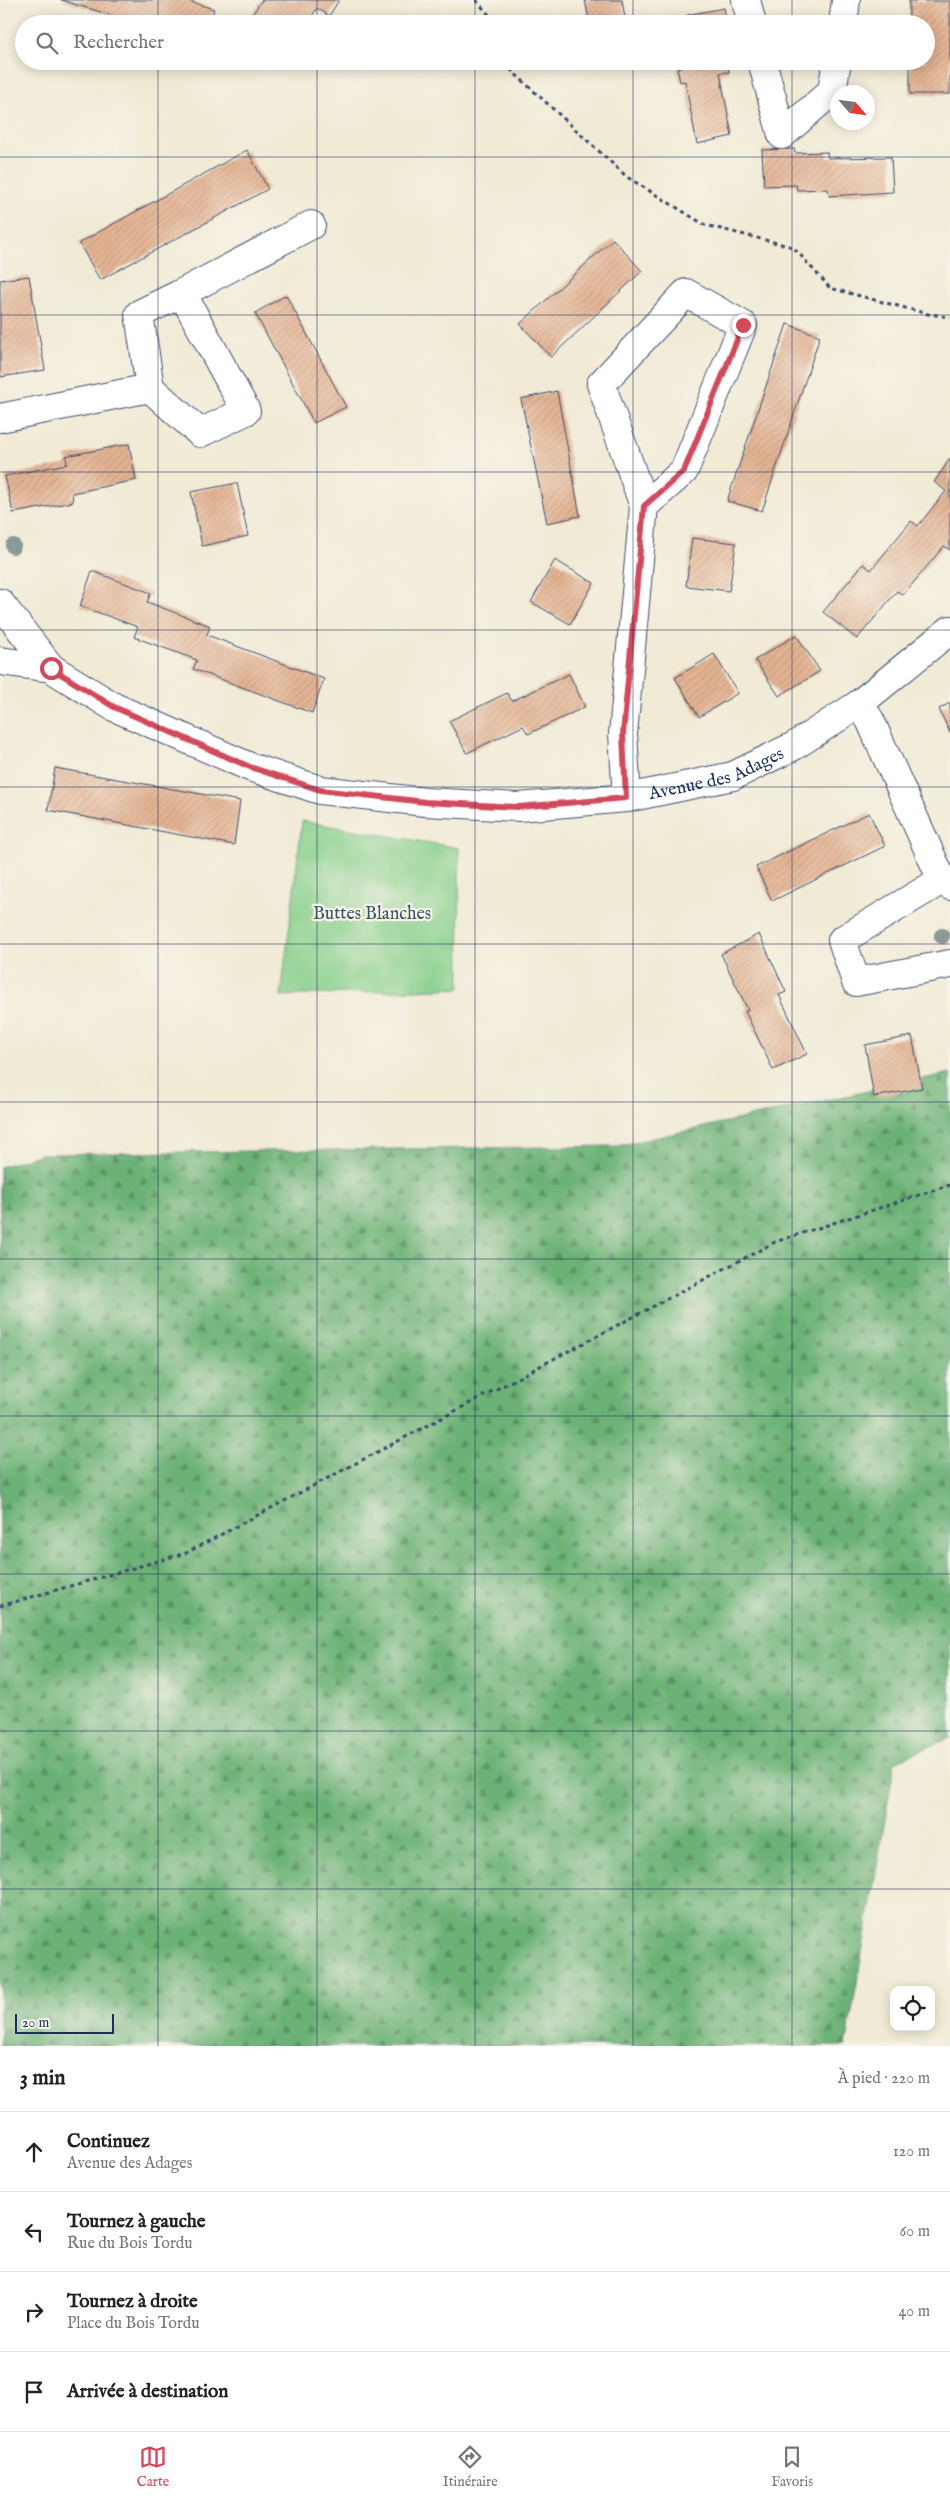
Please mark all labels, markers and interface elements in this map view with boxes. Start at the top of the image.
search box [15,15,935,70]
icon: search [33,29,61,57]
text: Rechercher [73,31,164,55]
north arrow [830,85,875,130]
route end [732,314,755,337]
route start [40,657,63,680]
street label: Avenue des Adages [646,743,788,806]
park label: Buttes Blanches [313,903,431,926]
map controls [890,1986,935,2031]
button: locate [890,1986,935,2031]
scale bar [15,2011,114,2034]
text: 20 m [22,2014,49,2032]
text: 3 min [20,2065,65,2092]
text: À pied · 220 m [838,2069,930,2089]
text: Continuez [67,2130,150,2154]
icon: ahead [20,2138,48,2166]
text: 120 m [893,2142,930,2162]
text: Avenue des Adages [67,2154,192,2174]
text: Tournez à gauche [67,2210,206,2234]
icon: left [20,2218,48,2246]
text: 60 m [900,2222,930,2242]
text: Rue du Bois Tordu [67,2234,193,2254]
text: Tournez à droite [67,2290,198,2314]
icon: right [20,2298,48,2326]
text: 40 m [898,2302,930,2322]
text: Place du Bois Tordu [67,2314,200,2334]
icon: arrive [20,2378,48,2406]
text: Arrivée à destination [67,2380,228,2404]
tab: Carte [137,2443,169,2491]
tab: Itinéraire [443,2443,498,2491]
tab: Favoris [771,2443,813,2491]

